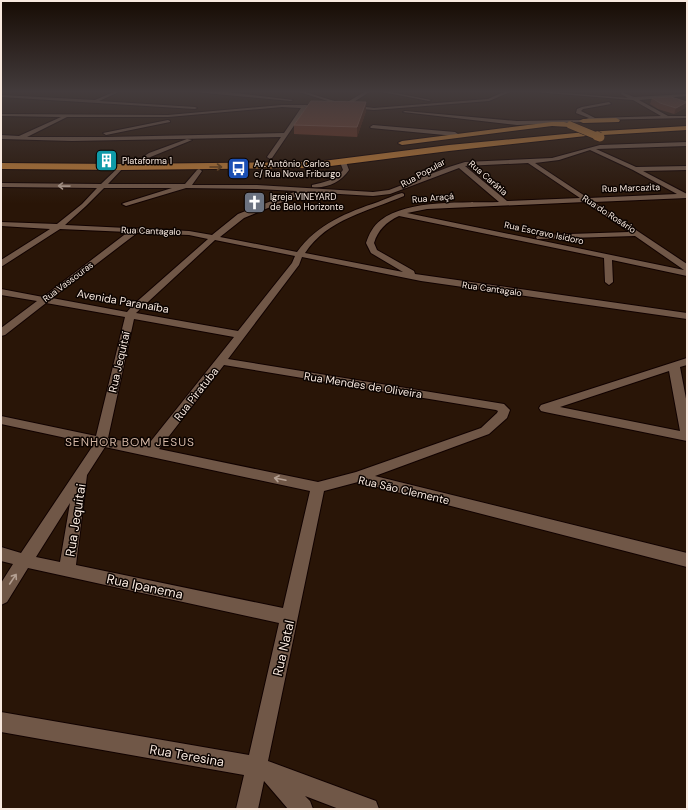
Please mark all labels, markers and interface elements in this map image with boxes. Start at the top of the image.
building icon: Plataforma 1 [94,148,120,174]
place label: Plataforma 1 [122,155,172,167]
bus stop icon: Av. Antônio Carlos c/ Rua Nova Friburgo [225,156,251,182]
street label: Rua Popular [399,156,448,190]
place label: Av. Antônio Carlos c/ Rua Nova Friburgo [254,158,341,180]
street label: Rua Carátia [466,158,510,198]
one-way arrow [209,163,222,171]
street label: Rua Marcazita [602,181,660,195]
one-way arrow [58,182,71,189]
church icon: Igreja VINEYARD de Belo Horizonte [241,189,267,215]
street label: Rua Araçá [412,190,455,206]
place label: Igreja VINEYARD de Belo Horizonte [270,191,344,213]
street label: Rua do Rosário [580,192,638,236]
street label: Rua Escravo Isidoro [503,219,585,247]
street label: Rua Cantagalo [121,224,181,238]
street label: Rua Vassouras [40,259,96,305]
street label: Rua Cantagalo [461,279,523,299]
street label: Avenida Paranaíba [76,286,170,316]
street label: Rua Jequitaí [105,330,133,394]
street label: Rua Piratuba [171,364,221,424]
street label: Rua Mendes de Oliveira [303,369,423,401]
district label: SENHOR BOM JESUS [65,434,195,450]
street label: Rua São Clemente [357,473,451,507]
one-way arrow [273,475,286,483]
street label: Rua Jequitai [61,482,90,558]
street label: Rua Ipanema [105,570,185,603]
one-way arrow [9,574,17,585]
street label: Rua Natal [269,619,298,678]
street label: Rua Teresina [148,741,225,770]

